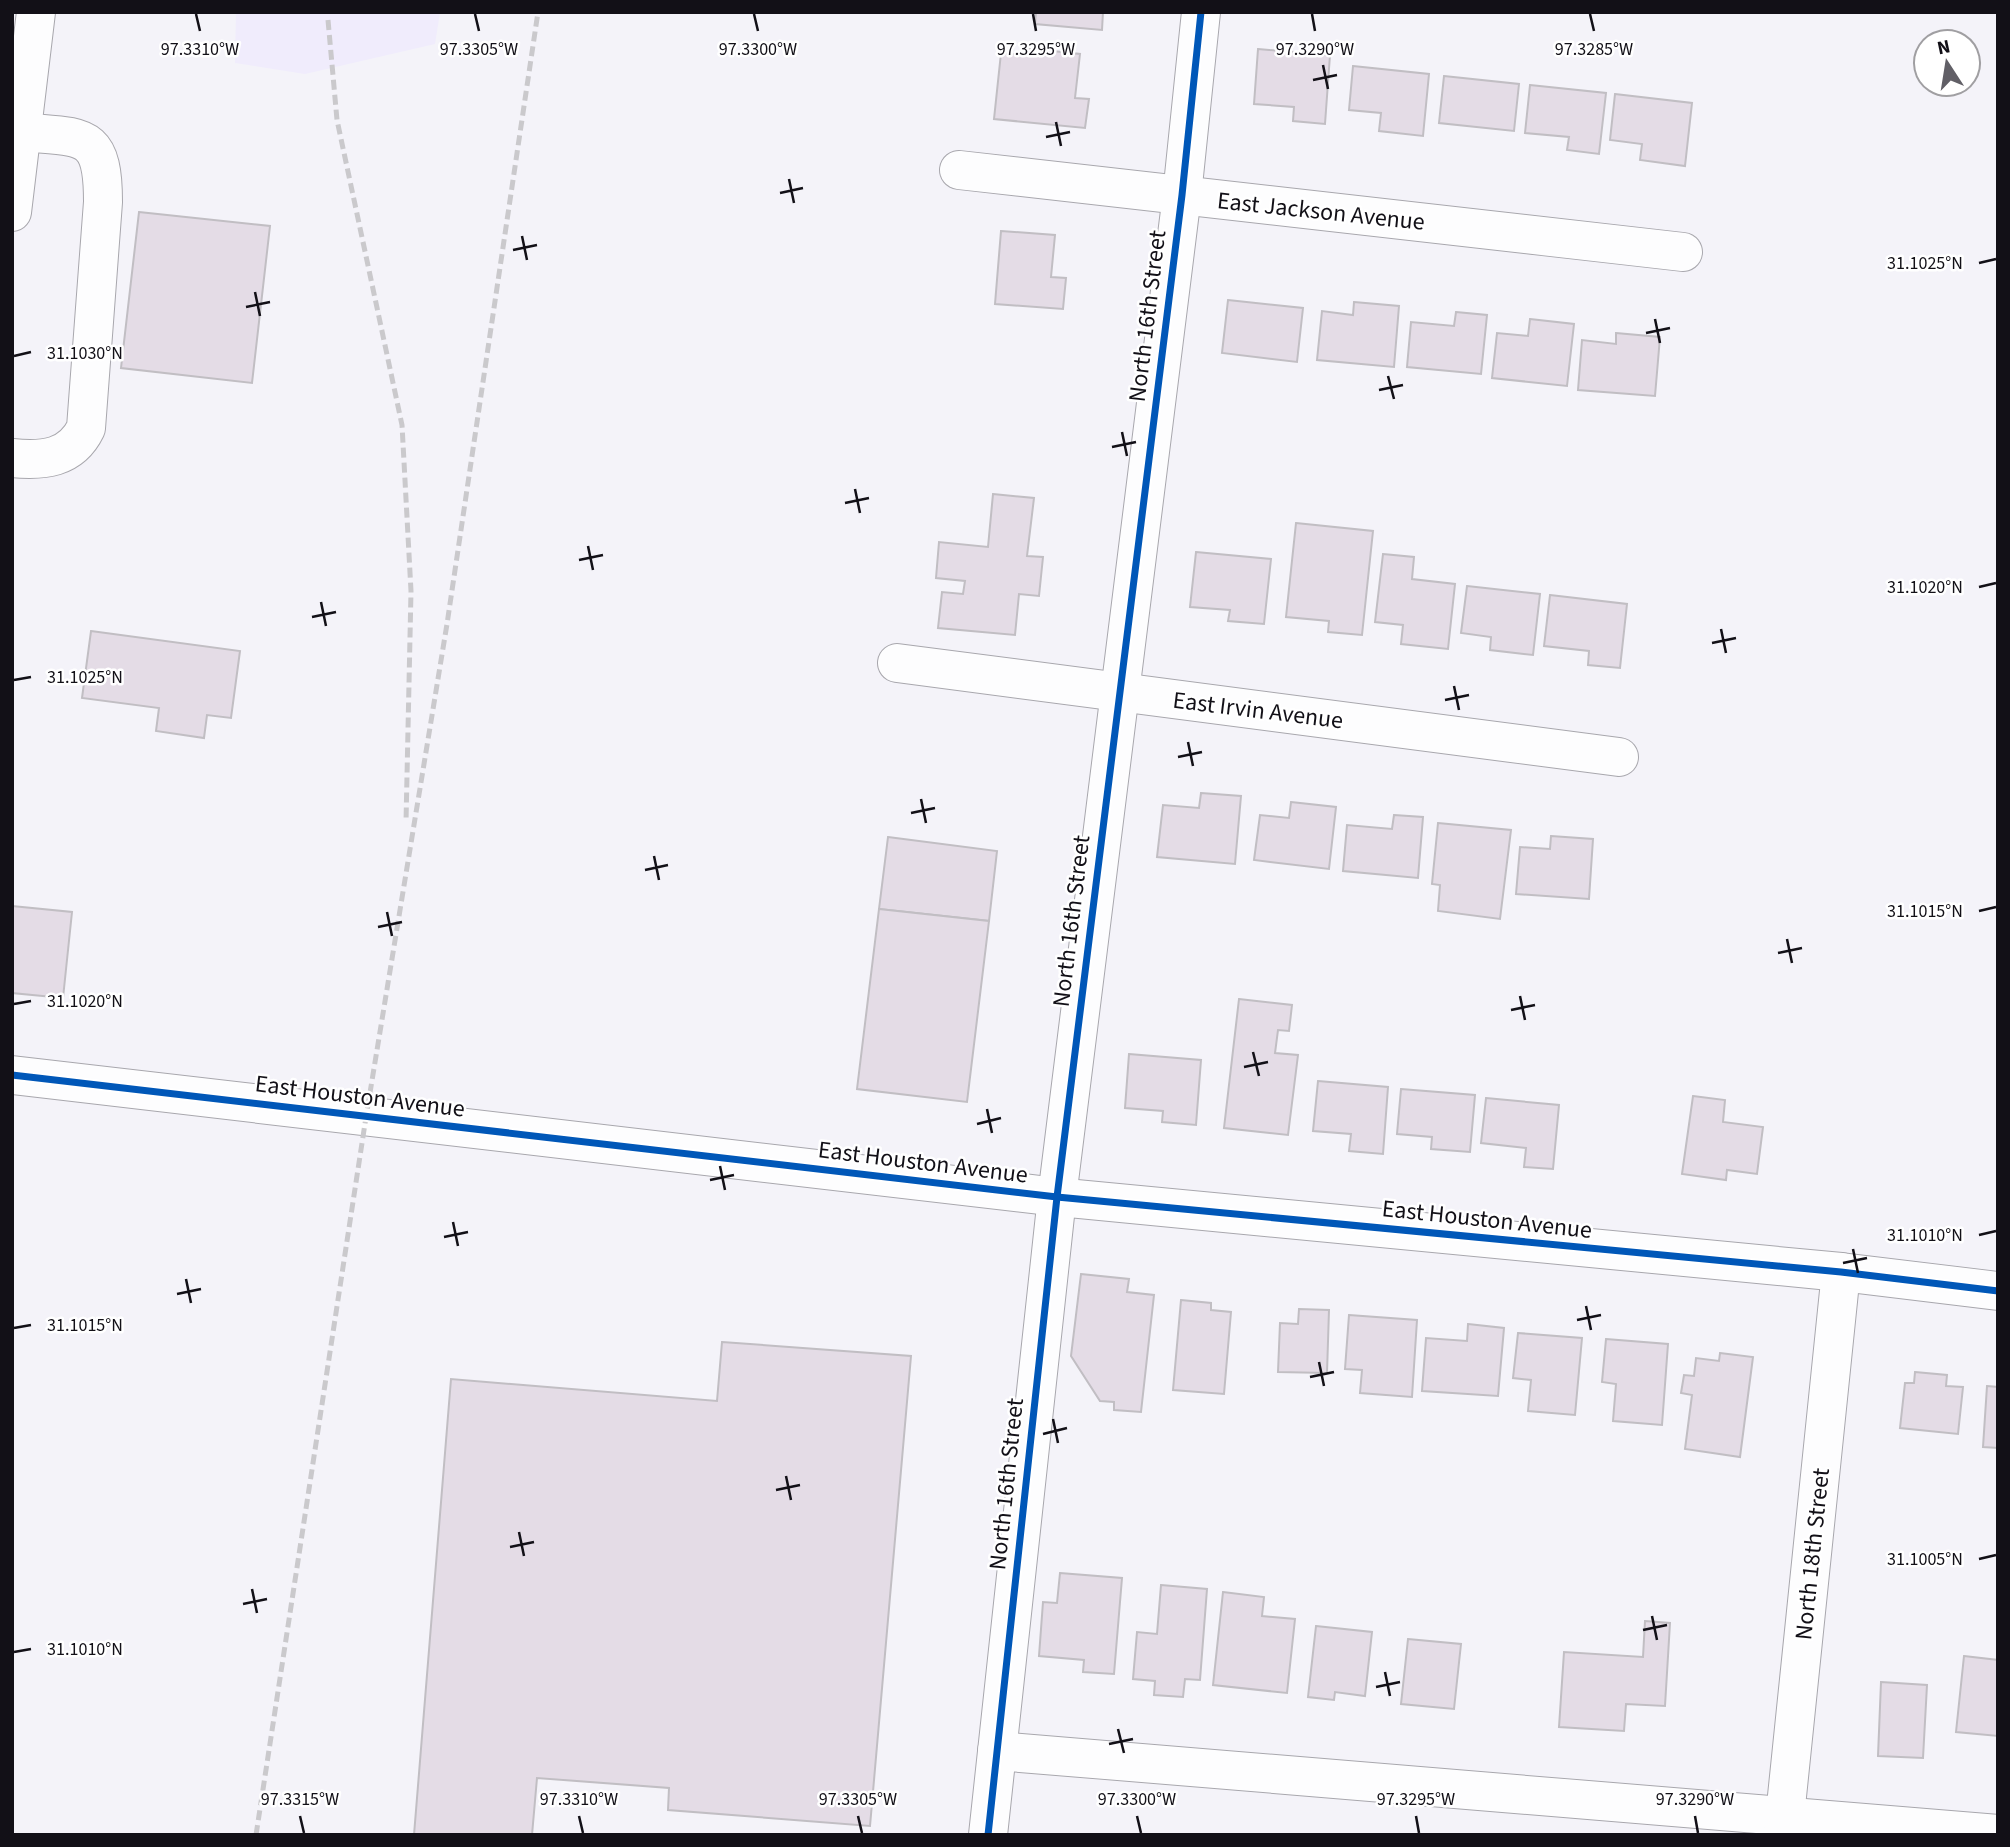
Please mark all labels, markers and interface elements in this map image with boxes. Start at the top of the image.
north arrow [1912,28,1982,98]
text: N [1935,33,1953,62]
text: 97.3310°W [161,37,239,62]
text: 97.3305°W [440,37,518,62]
text: 97.3300°W [719,37,797,62]
text: 97.3295°W [997,37,1075,62]
text: 97.3290°W [1276,37,1354,62]
text: 97.3285°W [1555,37,1633,62]
street label: East Jackson Avenue [1215,183,1427,240]
street label: North 16th Street [1120,228,1175,404]
text: 31.1025°N [1887,251,1963,276]
text: 31.1030°N [47,341,123,366]
text: 31.1020°N [1887,575,1963,600]
text: 31.1025°N [47,665,123,690]
street label: East Irvin Avenue [1171,683,1345,738]
street label: North 16th Street [1044,833,1099,1009]
text: 31.1015°N [1887,899,1963,924]
text: 31.1020°N [47,989,123,1014]
street label: East Houston Avenue [253,1066,467,1127]
street label: East Houston Avenue [816,1132,1030,1193]
street label: East Houston Avenue [1380,1191,1594,1248]
text: 31.1010°N [1887,1223,1963,1248]
text: 31.1015°N [47,1313,123,1338]
street label: North 16th Street [980,1396,1033,1572]
street label: North 18th Street [1786,1466,1839,1642]
text: 31.1005°N [1887,1547,1963,1572]
text: 31.1010°N [47,1637,123,1662]
text: 97.3315°W [261,1787,339,1812]
text: 97.3310°W [540,1787,618,1812]
text: 97.3305°W [819,1787,897,1812]
text: 97.3300°W [1098,1787,1176,1812]
text: 97.3295°W [1377,1787,1455,1812]
text: 97.3290°W [1656,1787,1734,1812]

